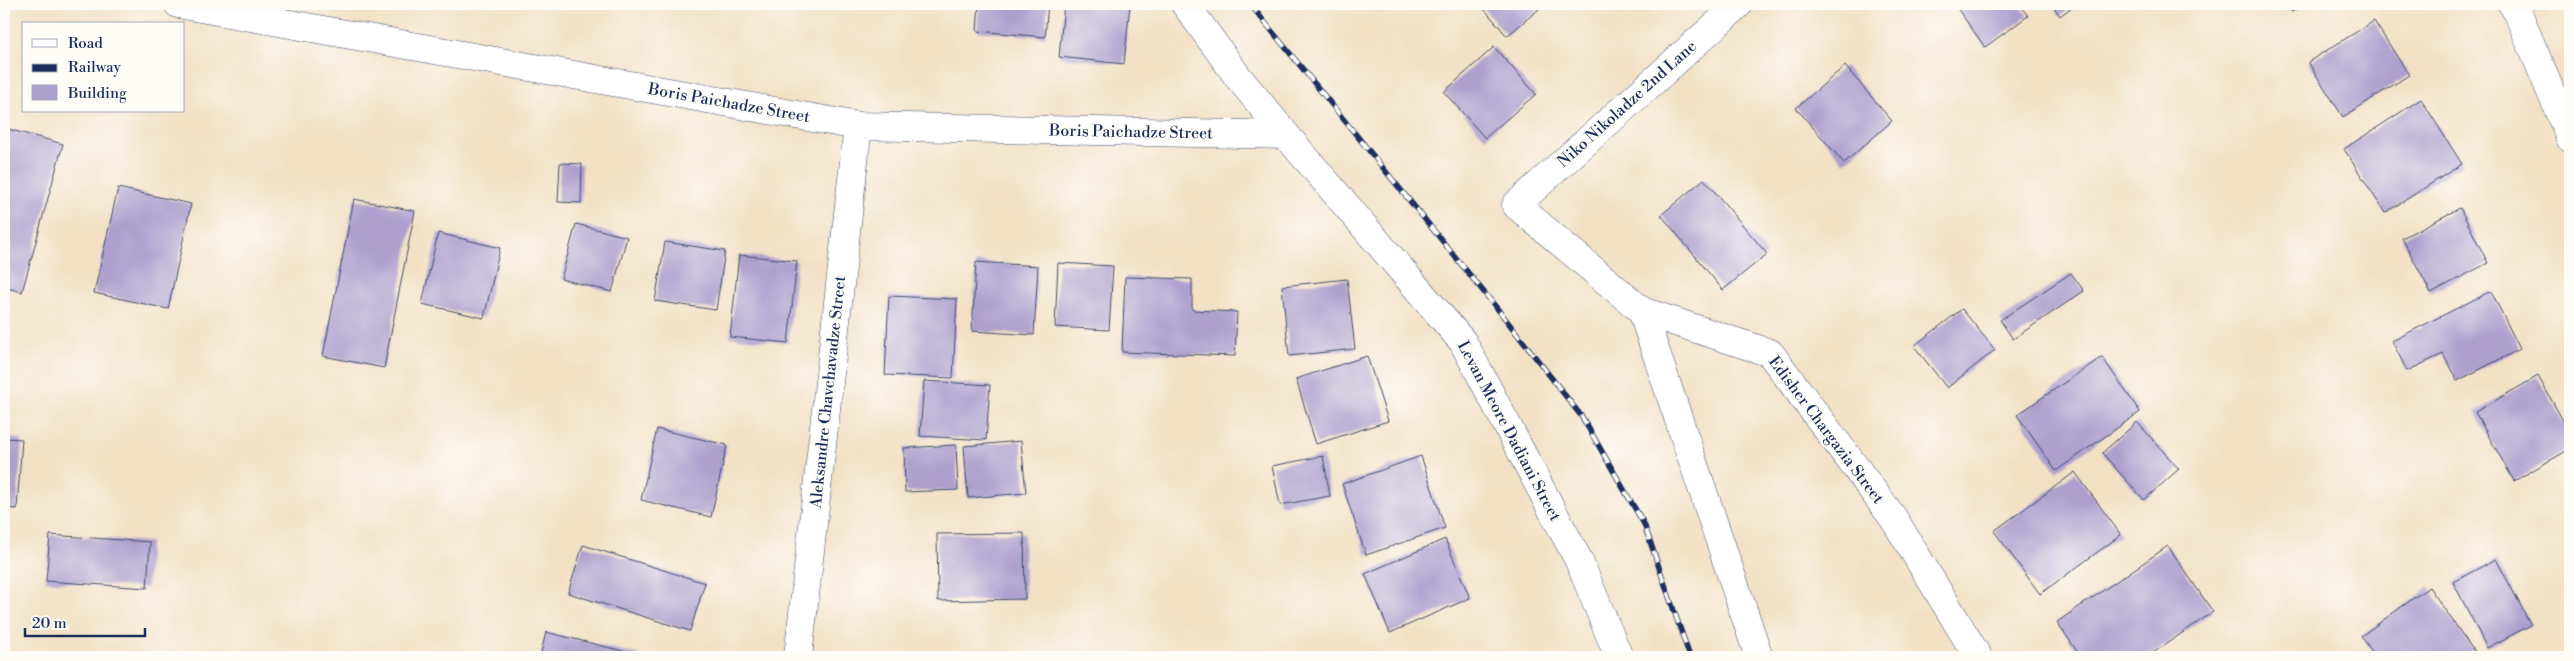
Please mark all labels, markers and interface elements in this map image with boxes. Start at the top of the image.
legend [22,22,185,112]
text: Road [68,34,103,53]
street label: Niko Nikoladze 2nd Lane [1553,36,1701,172]
text: Railway [68,58,122,77]
street label: Boris Paichadze Street [646,79,812,127]
text: Building [67,84,127,103]
street label: Boris Paichadze Street [1048,121,1213,143]
street label: Aleksandre Chavchavadze Street [806,274,850,510]
street label: Levan Meore Dadiani Street [1453,337,1565,525]
street label: Edisher Chargazia Street [1764,352,1888,508]
scale bar [25,606,145,638]
text: 20 m [32,614,67,633]

